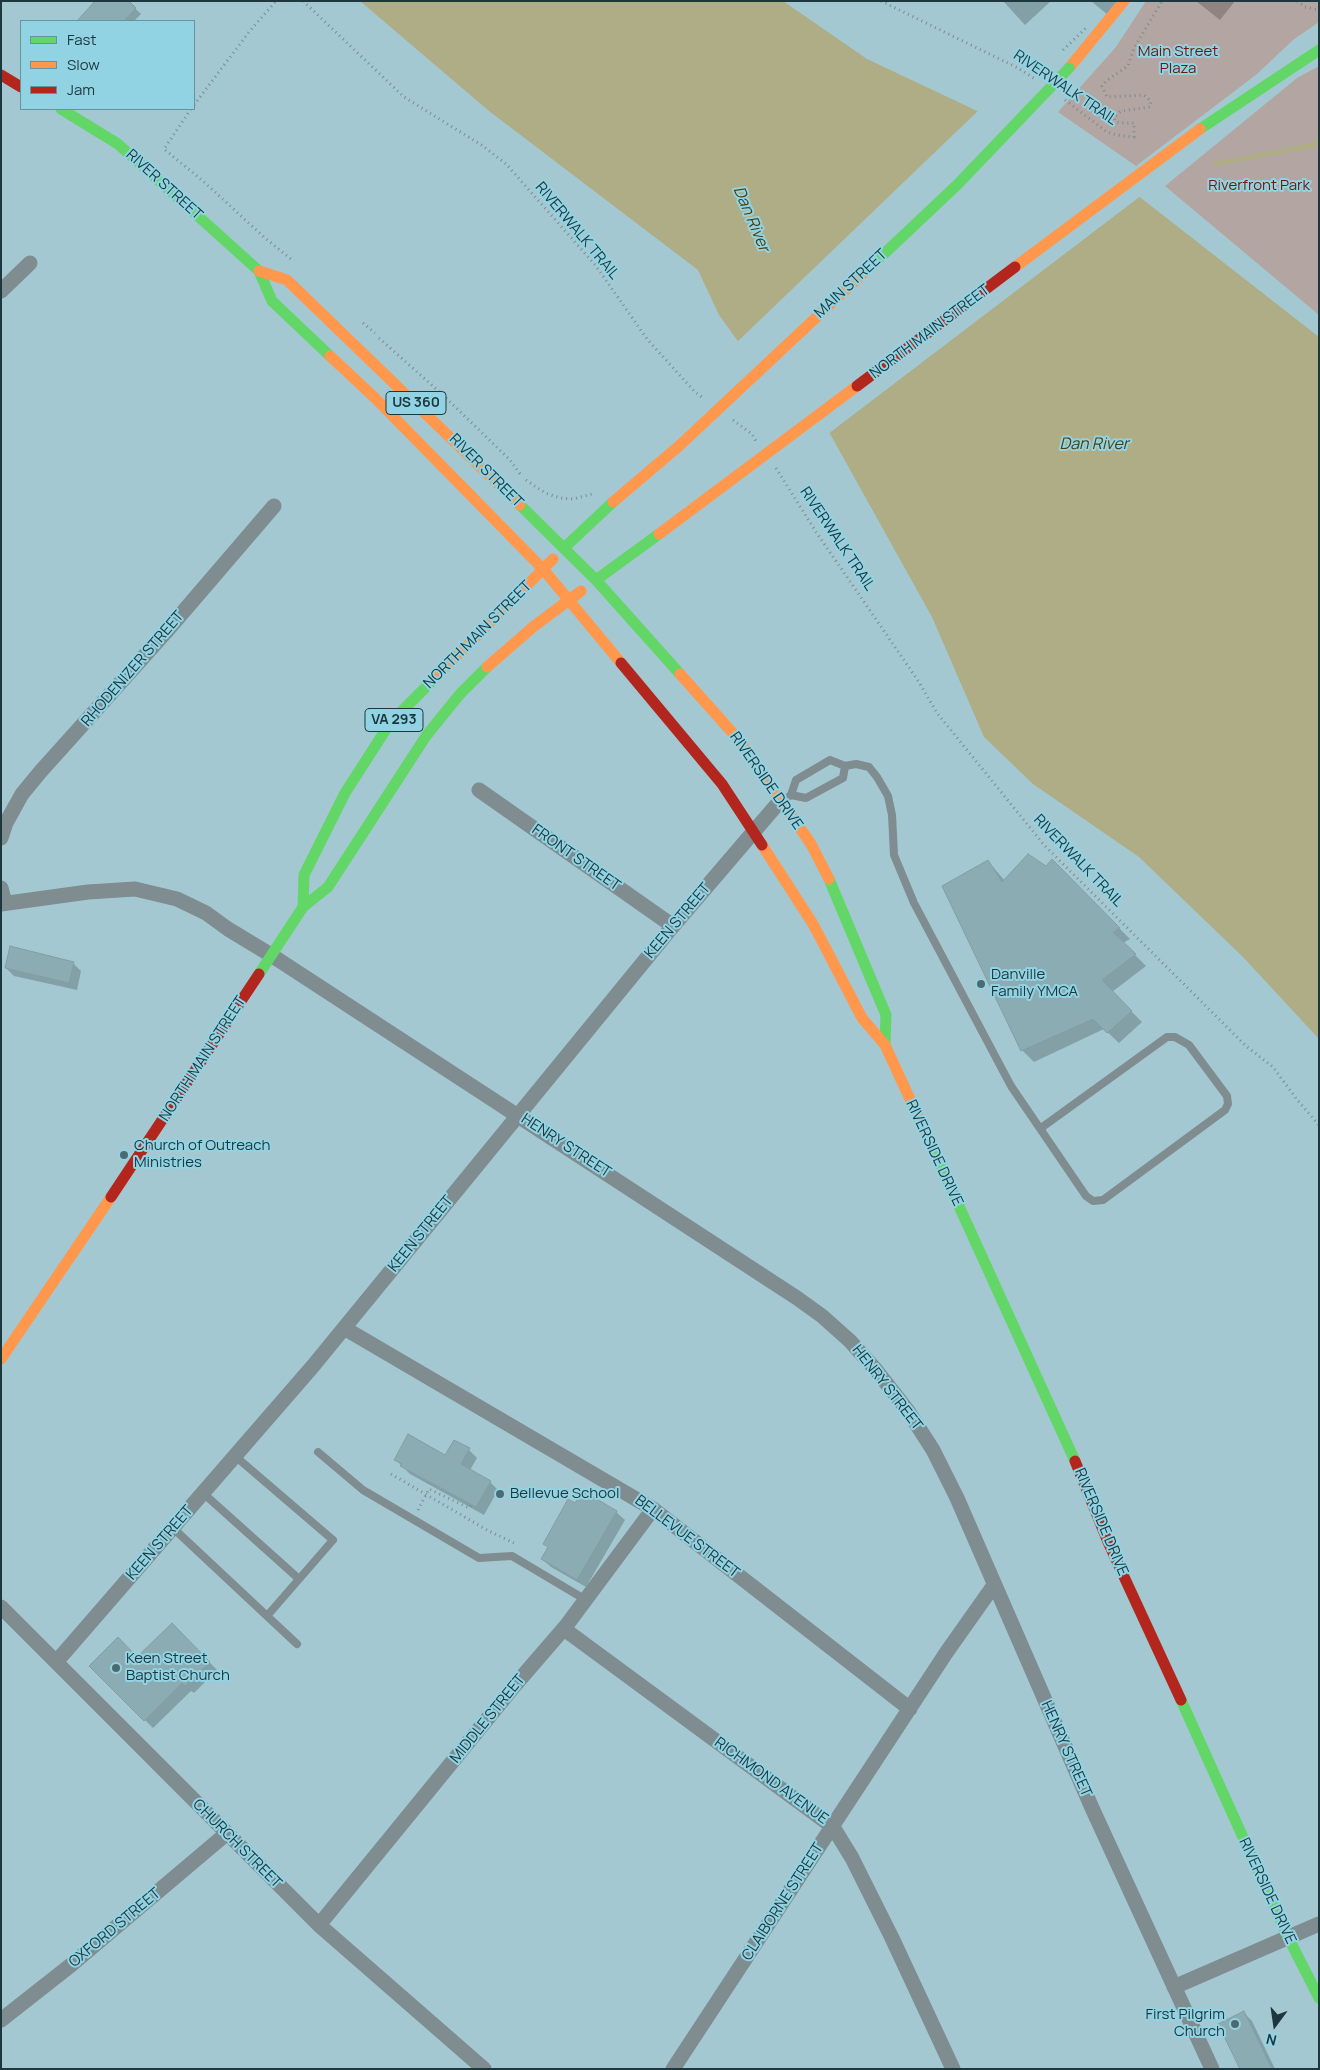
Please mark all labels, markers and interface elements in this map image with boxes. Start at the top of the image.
legend [20,20,195,110]
text: Fast [67,29,96,50]
park label: Main Street Plaza [1138,43,1218,78]
street label: RIVERWALK TRAIL [1010,47,1120,129]
text: Slow [67,54,100,75]
text: Jam [67,79,95,100]
street label: RIVER STREET [122,146,206,224]
park label: Riverfront Park [1208,177,1310,195]
street label: RIVERWALK TRAIL [531,179,623,283]
water label: Dan River [729,183,773,255]
street label: MAIN STREET [811,246,891,322]
street label: NORTH MAIN STREET [867,281,993,383]
road number: US 360 [386,392,446,414]
street label: RIVER STREET [445,430,527,512]
water label: Dan River [1059,435,1129,455]
street label: RIVERWALK TRAIL [796,484,878,594]
street label: NORTH MAIN STREET [420,577,536,693]
street label: RHODENIZER STREET [78,608,188,730]
road number: VA 293 [365,708,423,732]
street label: RIVERSIDE DRIVE [726,729,806,833]
street label: RIVERWALK TRAIL [1029,811,1127,911]
street label: FRONT STREET [528,821,624,895]
street label: KEEN STREET [641,880,715,962]
place label: Danville Family YMCA [991,966,1078,1001]
marker: Danville Family YMCA [975,978,987,990]
street label: NORTH MAIN STREET [156,993,250,1125]
street label: RIVERSIDE DRIVE [902,1097,966,1209]
street label: HENRY STREET [518,1110,614,1182]
place label: Church of Outreach Ministries [134,1137,270,1172]
marker: Church of Outreach Ministries [118,1149,130,1161]
street label: KEEN STREET [385,1192,457,1276]
street label: HENRY STREET [848,1342,926,1434]
street label: RIVERSIDE DRIVE [1070,1466,1132,1578]
place label: Bellevue School [510,1485,619,1503]
marker: Bellevue School [494,1488,506,1500]
street label: BELLEVUE STREET [631,1492,743,1582]
street label: KEEN STREET [123,1502,197,1584]
place label: Keen Street Baptist Church [126,1650,230,1685]
marker: Keen Street Baptist Church [110,1662,122,1674]
street label: MIDDLE STREET [447,1671,529,1767]
street label: HENRY STREET [1037,1698,1095,1800]
street label: RICHMOND AVENUE [711,1734,831,1828]
street label: CHURCH STREET [189,1796,285,1892]
street label: RIVERSIDE DRIVE [1235,1835,1299,1947]
street label: CLAIBORNE STREET [738,1840,828,1964]
street label: OXFORD STREET [66,1885,164,1971]
north arrow [1250,2000,1300,2050]
place label: First Pilgrim Church [1145,2006,1225,2041]
marker: First Pilgrim Church [1229,2018,1241,2030]
text: N [1264,2030,1278,2050]

